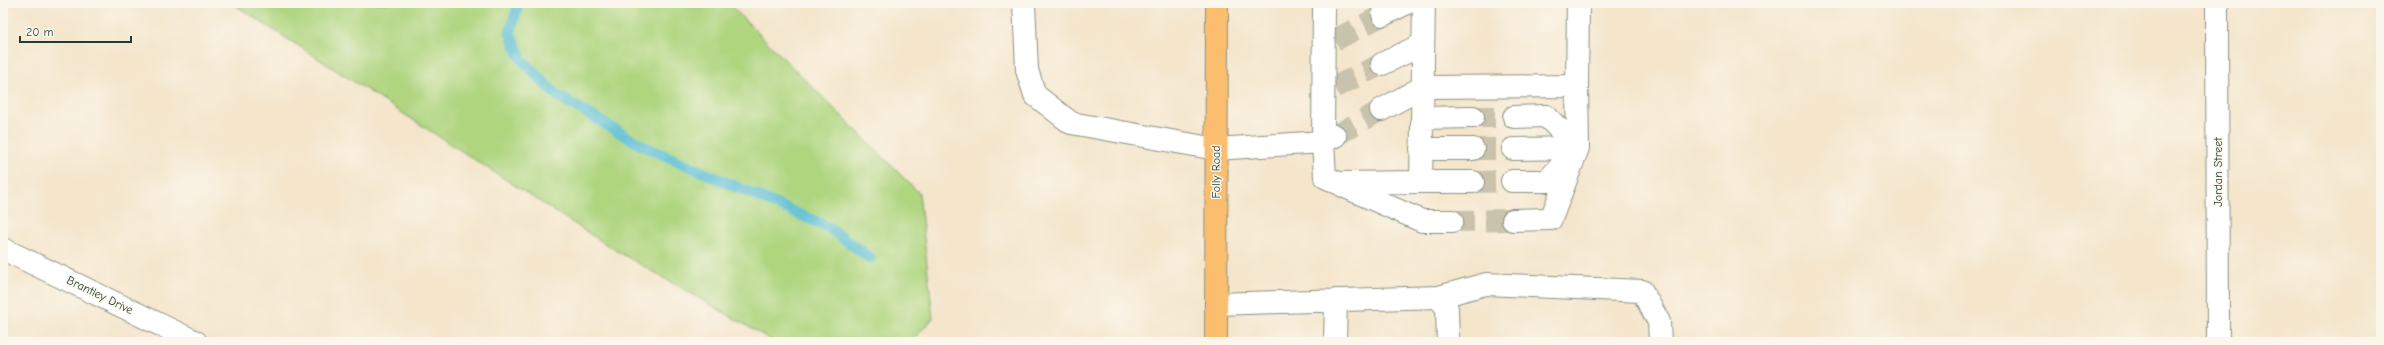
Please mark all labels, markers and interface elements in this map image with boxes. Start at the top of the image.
scale bar [20,18,131,44]
text: 20 m [26,25,54,39]
street label: Jordan Street [2211,137,2225,207]
street label: Folly Road [1209,145,1223,199]
street label: Brantley Drive [65,273,135,317]

